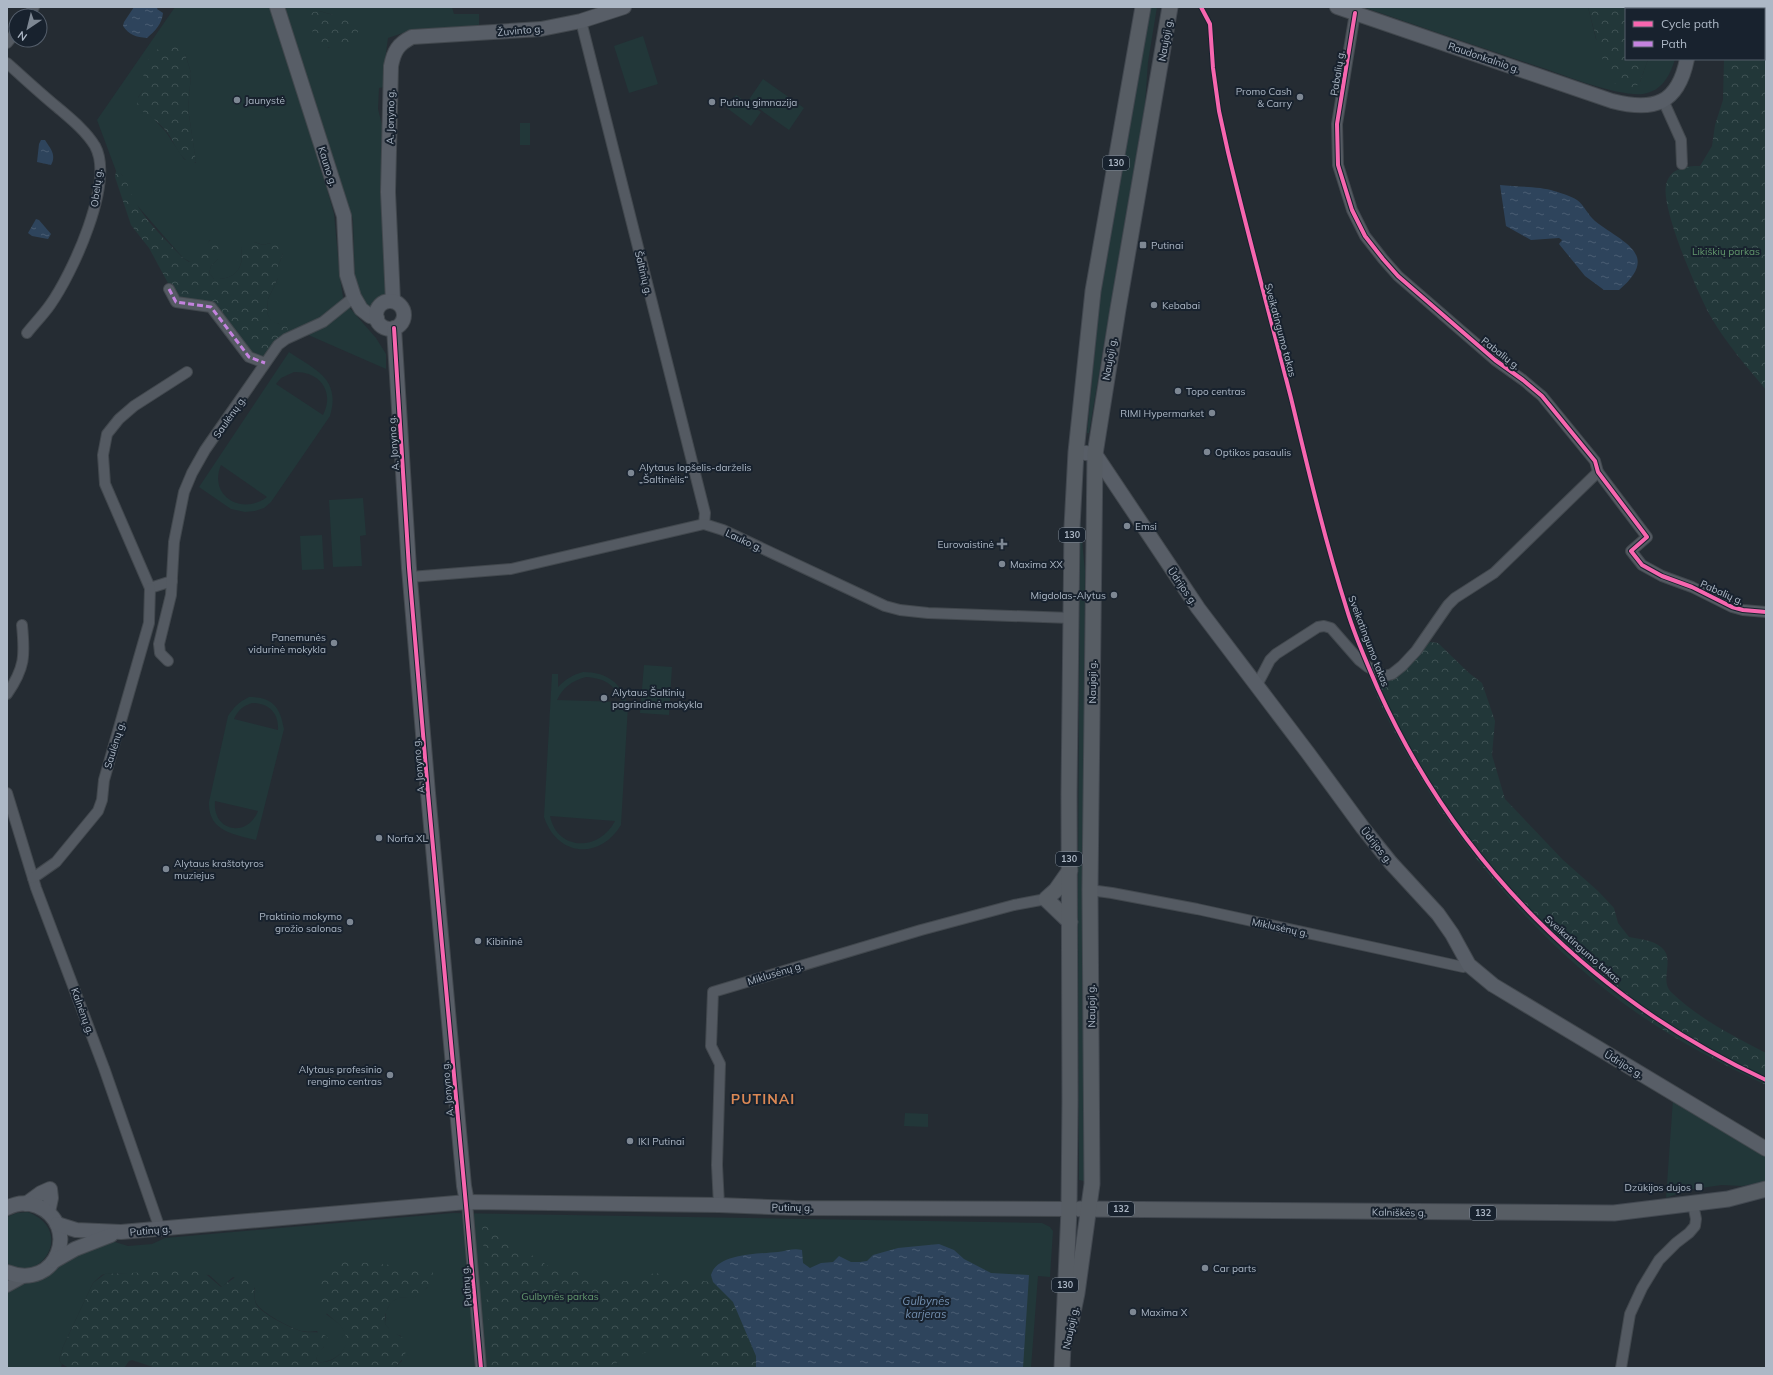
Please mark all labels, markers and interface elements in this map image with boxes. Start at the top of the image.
north arrow [8,8,48,48]
legend [1625,8,1765,60]
text: Cycle path [1661,16,1719,31]
street label: Naujoji g. [1155,18,1176,62]
street label: Žuvinto g. [497,22,543,39]
text: N [15,28,30,44]
text: Path [1661,36,1687,51]
street label: Raudonkalnio g. [1446,39,1521,76]
street label: Pabalių g. [1327,49,1347,97]
place label: Promo Cash & Carry [1236,85,1293,110]
street label: A. Jonyno g. [384,89,397,145]
marker: Promo Cash & Carry [1295,92,1305,102]
place label: Jaunystė [245,94,285,107]
marker: Jaunystė [232,95,242,105]
place label: Putinų gimnazija [720,96,797,109]
marker: Putinų gimnazija [707,97,717,107]
street label: Kauno g. [315,145,340,187]
road number: 130 [1103,156,1129,170]
street label: Obelų g. [88,168,105,208]
place label: Putinai [1151,239,1183,252]
marker: Putinai [1138,240,1148,250]
park label: Likiškių parkas [1692,245,1760,258]
street label: Šaltinių g. [632,250,655,297]
street label: Sveikatingumo takas [1262,282,1299,378]
place label: Kebabai [1162,299,1200,312]
marker: Kebabai [1149,300,1159,310]
street label: Pabalių g. [1479,334,1523,373]
street label: Naujoji g. [1099,337,1120,381]
place label: Topo centras [1186,385,1246,398]
marker: Topo centras [1173,386,1183,396]
street label: Saulėnų g. [210,394,249,441]
place label: RIMI Hypermarket [1120,407,1204,420]
marker: RIMI Hypermarket [1207,408,1217,418]
street label: A. Jonyno g. [385,415,402,471]
place label: Optikos pasaulis [1215,446,1291,459]
marker: Optikos pasaulis [1202,447,1212,457]
place label: Alytaus lopšelis-darželis „Šaltinėlis“ [639,461,752,486]
marker: Alytaus lopšelis-darželis „Šaltinėlis“ [626,468,636,478]
place label: Emsi [1135,520,1157,533]
marker: Emsi [1122,521,1132,531]
street label: Lauko g. [723,526,764,555]
road number: 130 [1059,528,1085,542]
place label: Eurovaistinė [937,538,994,551]
marker: Eurovaistinė [997,539,1007,549]
place label: Maxima XX [1010,558,1063,571]
marker: Maxima XX [997,559,1007,569]
street label: Ūdrijos g. [1165,565,1200,608]
street label: Pabalių g. [1698,577,1745,608]
place label: Migdolas-Alytus [1031,589,1106,602]
marker: Migdolas-Alytus [1109,590,1119,600]
street label: Sveikatingumo takas [1345,594,1392,689]
place label: Panemunės vidurinė mokykla [248,631,326,656]
marker: Panemunės vidurinė mokykla [329,638,339,648]
street label: Naujoji g. [1086,660,1099,704]
place label: Alytaus Šaltinių pagrindinė mokykla [612,686,703,711]
marker: Alytaus Šaltinių pagrindinė mokykla [599,693,609,703]
street label: Saulėnų g. [101,720,128,770]
street label: A. Jonyno g. [410,738,427,794]
street label: Ūdrijos g. [1358,824,1395,866]
place label: Norfa XL [387,832,429,845]
marker: Norfa XL [374,833,384,843]
road number: 130 [1056,852,1082,866]
place label: Alytaus kraštotyros muziejus [174,857,264,882]
marker: Alytaus kraštotyros muziejus [161,864,171,874]
place label: Praktinio mokymo grožio salonas [259,910,342,935]
street label: Sveikatingumo takas [1542,913,1623,986]
street label: Miklusėnų g. [1251,915,1309,940]
marker: Praktinio mokymo grožio salonas [345,917,355,927]
place label: Kibininė [486,935,523,948]
marker: Kibininė [473,936,483,946]
street label: Miklusėnų g. [746,959,804,988]
street label: Naujoji g. [1085,984,1098,1028]
street label: Kalnėnų g. [68,986,97,1036]
street label: Ūdrijos g. [1602,1048,1646,1081]
street label: A. Jonyno g. [439,1061,456,1117]
place label: Alytaus profesinio rengimo centras [299,1063,382,1088]
marker: Alytaus profesinio rengimo centras [385,1070,395,1080]
district label: PUTINAI [731,1090,795,1108]
place label: IKI Putinai [638,1135,684,1148]
marker: IKI Putinai [625,1136,635,1146]
place label: Dzūkijos dujos [1625,1181,1691,1194]
marker: Dzūkijos dujos [1694,1182,1704,1192]
street label: Putinų g. [772,1201,812,1214]
road number: 132 [1108,1202,1134,1216]
street label: Kalniškės g. [1372,1206,1426,1219]
road number: 132 [1470,1206,1496,1220]
street label: Putinų g. [129,1222,171,1239]
place label: Car parts [1213,1262,1256,1275]
marker: Car parts [1200,1263,1210,1273]
street label: Putinų g. [458,1265,475,1307]
road number: 130 [1052,1278,1078,1292]
park label: Gulbynės parkas [521,1290,599,1303]
water label: Gulbynės karjeras [902,1294,950,1321]
street label: Naujoji g. [1060,1306,1081,1350]
place label: Maxima X [1141,1306,1188,1319]
marker: Maxima X [1128,1307,1138,1317]

